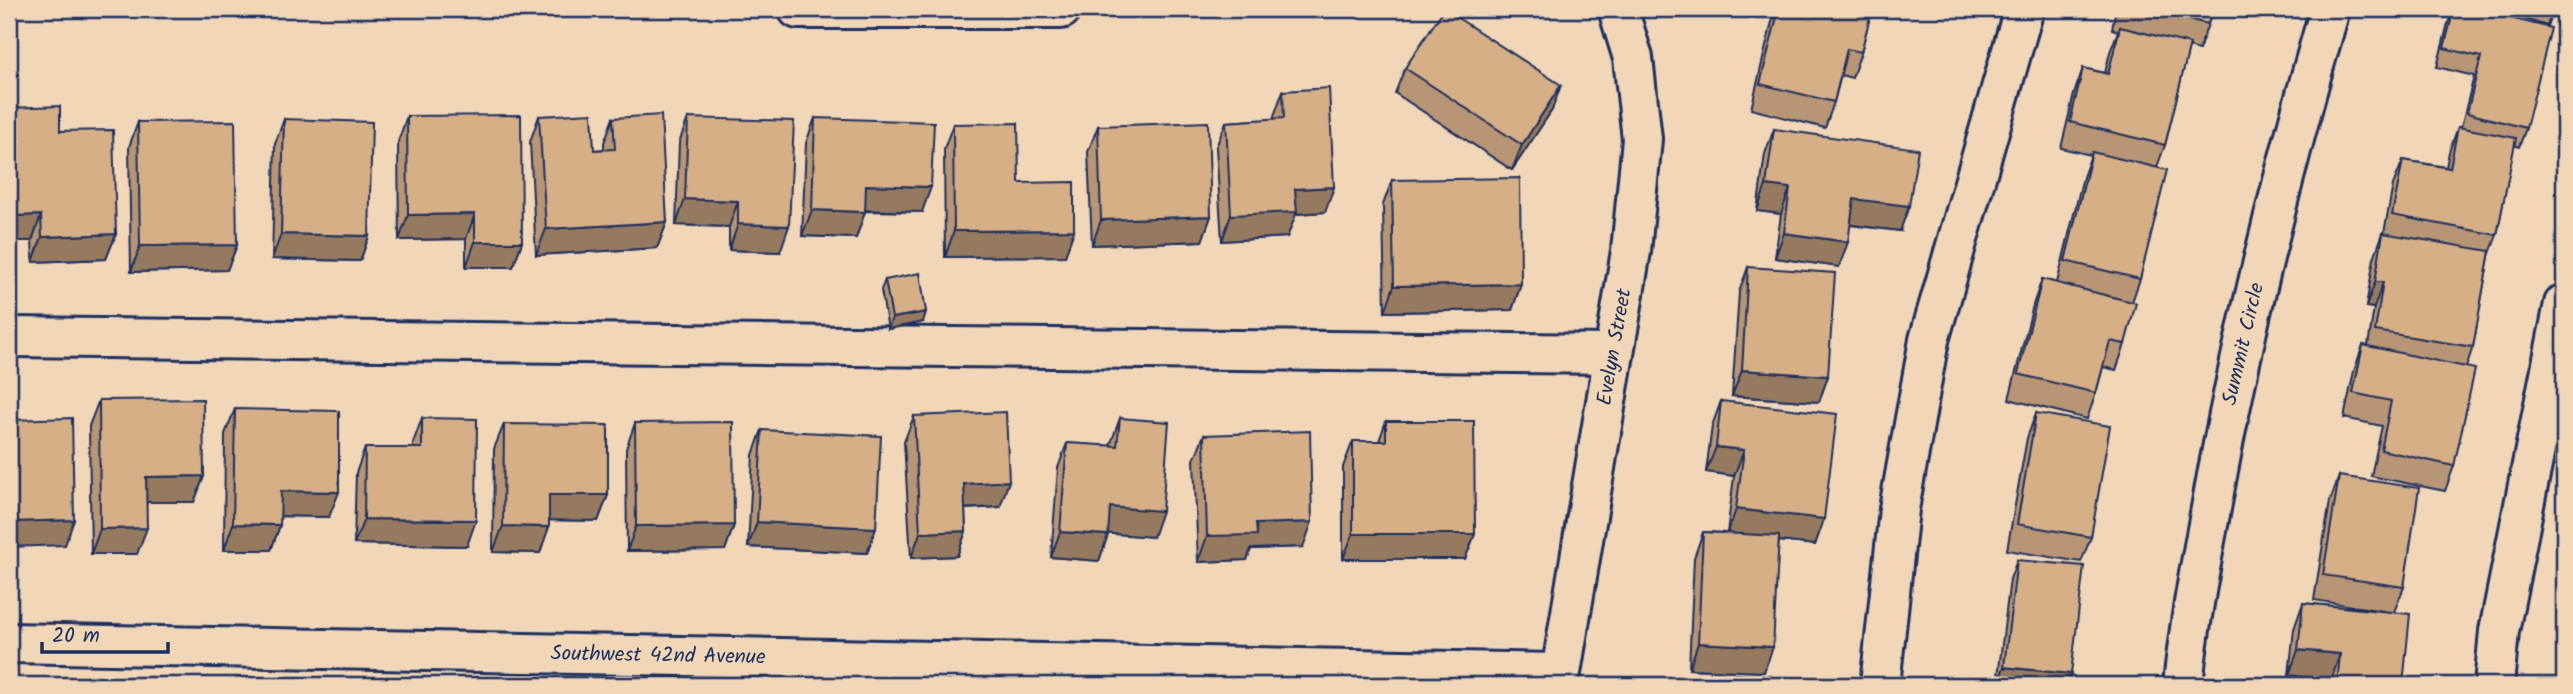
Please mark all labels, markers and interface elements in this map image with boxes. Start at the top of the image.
street label: Summit Circle [2214,279,2274,408]
street label: Evelyn Street [1588,285,1642,408]
scale bar [42,610,168,654]
text: 20 m [52,620,100,653]
street label: Southwest 42nd Avenue [550,638,766,674]

